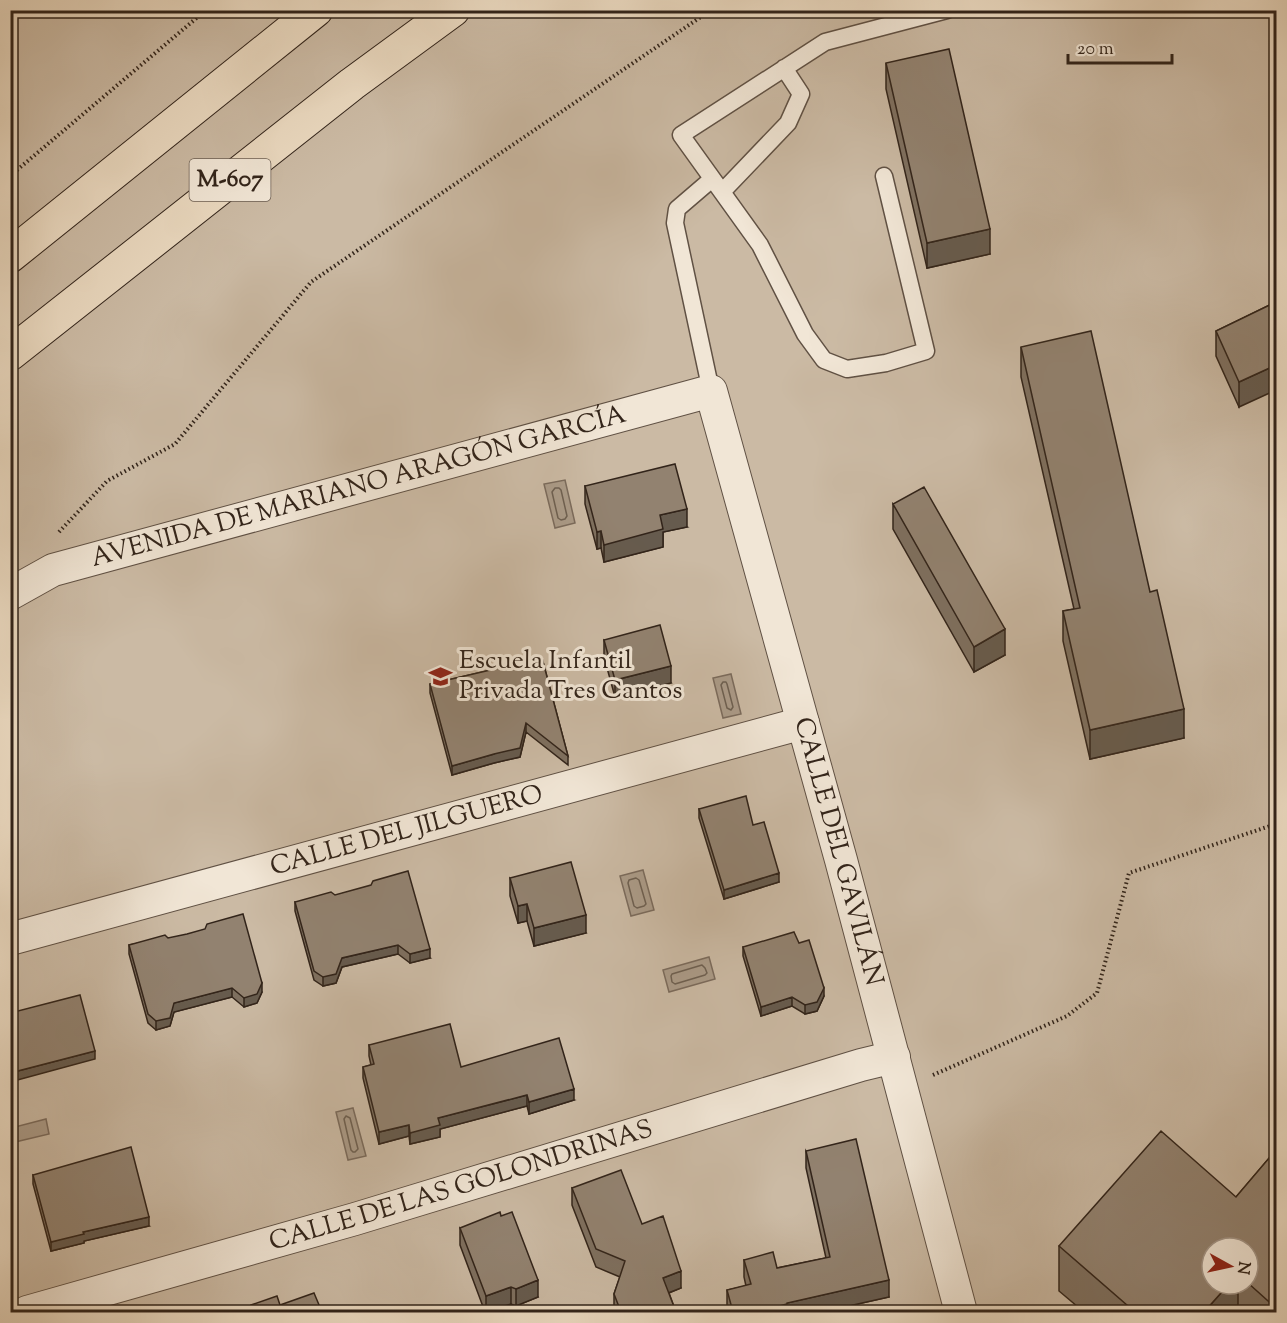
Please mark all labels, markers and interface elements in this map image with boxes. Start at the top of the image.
scale bar [1068,27,1172,65]
text: 20 m [1077,37,1114,63]
road number: M-607 [190,159,270,201]
street label: AVENIDA DE MARIANO ARAGÓN GARCÍA [87,396,630,577]
place label: Escuela Infantil Privada Tres Cantos [459,643,682,710]
school or university icon: Escuela Infantil Privada Tres Cantos [428,663,454,689]
street label: CALLE DEL GAVILÁN [784,713,892,990]
street label: CALLE DEL JILGUERO [266,776,547,886]
street label: CALLE DE LAS GOLONDRINAS [265,1111,658,1261]
north arrow [1200,1236,1260,1296]
text: N [1230,1260,1255,1276]

